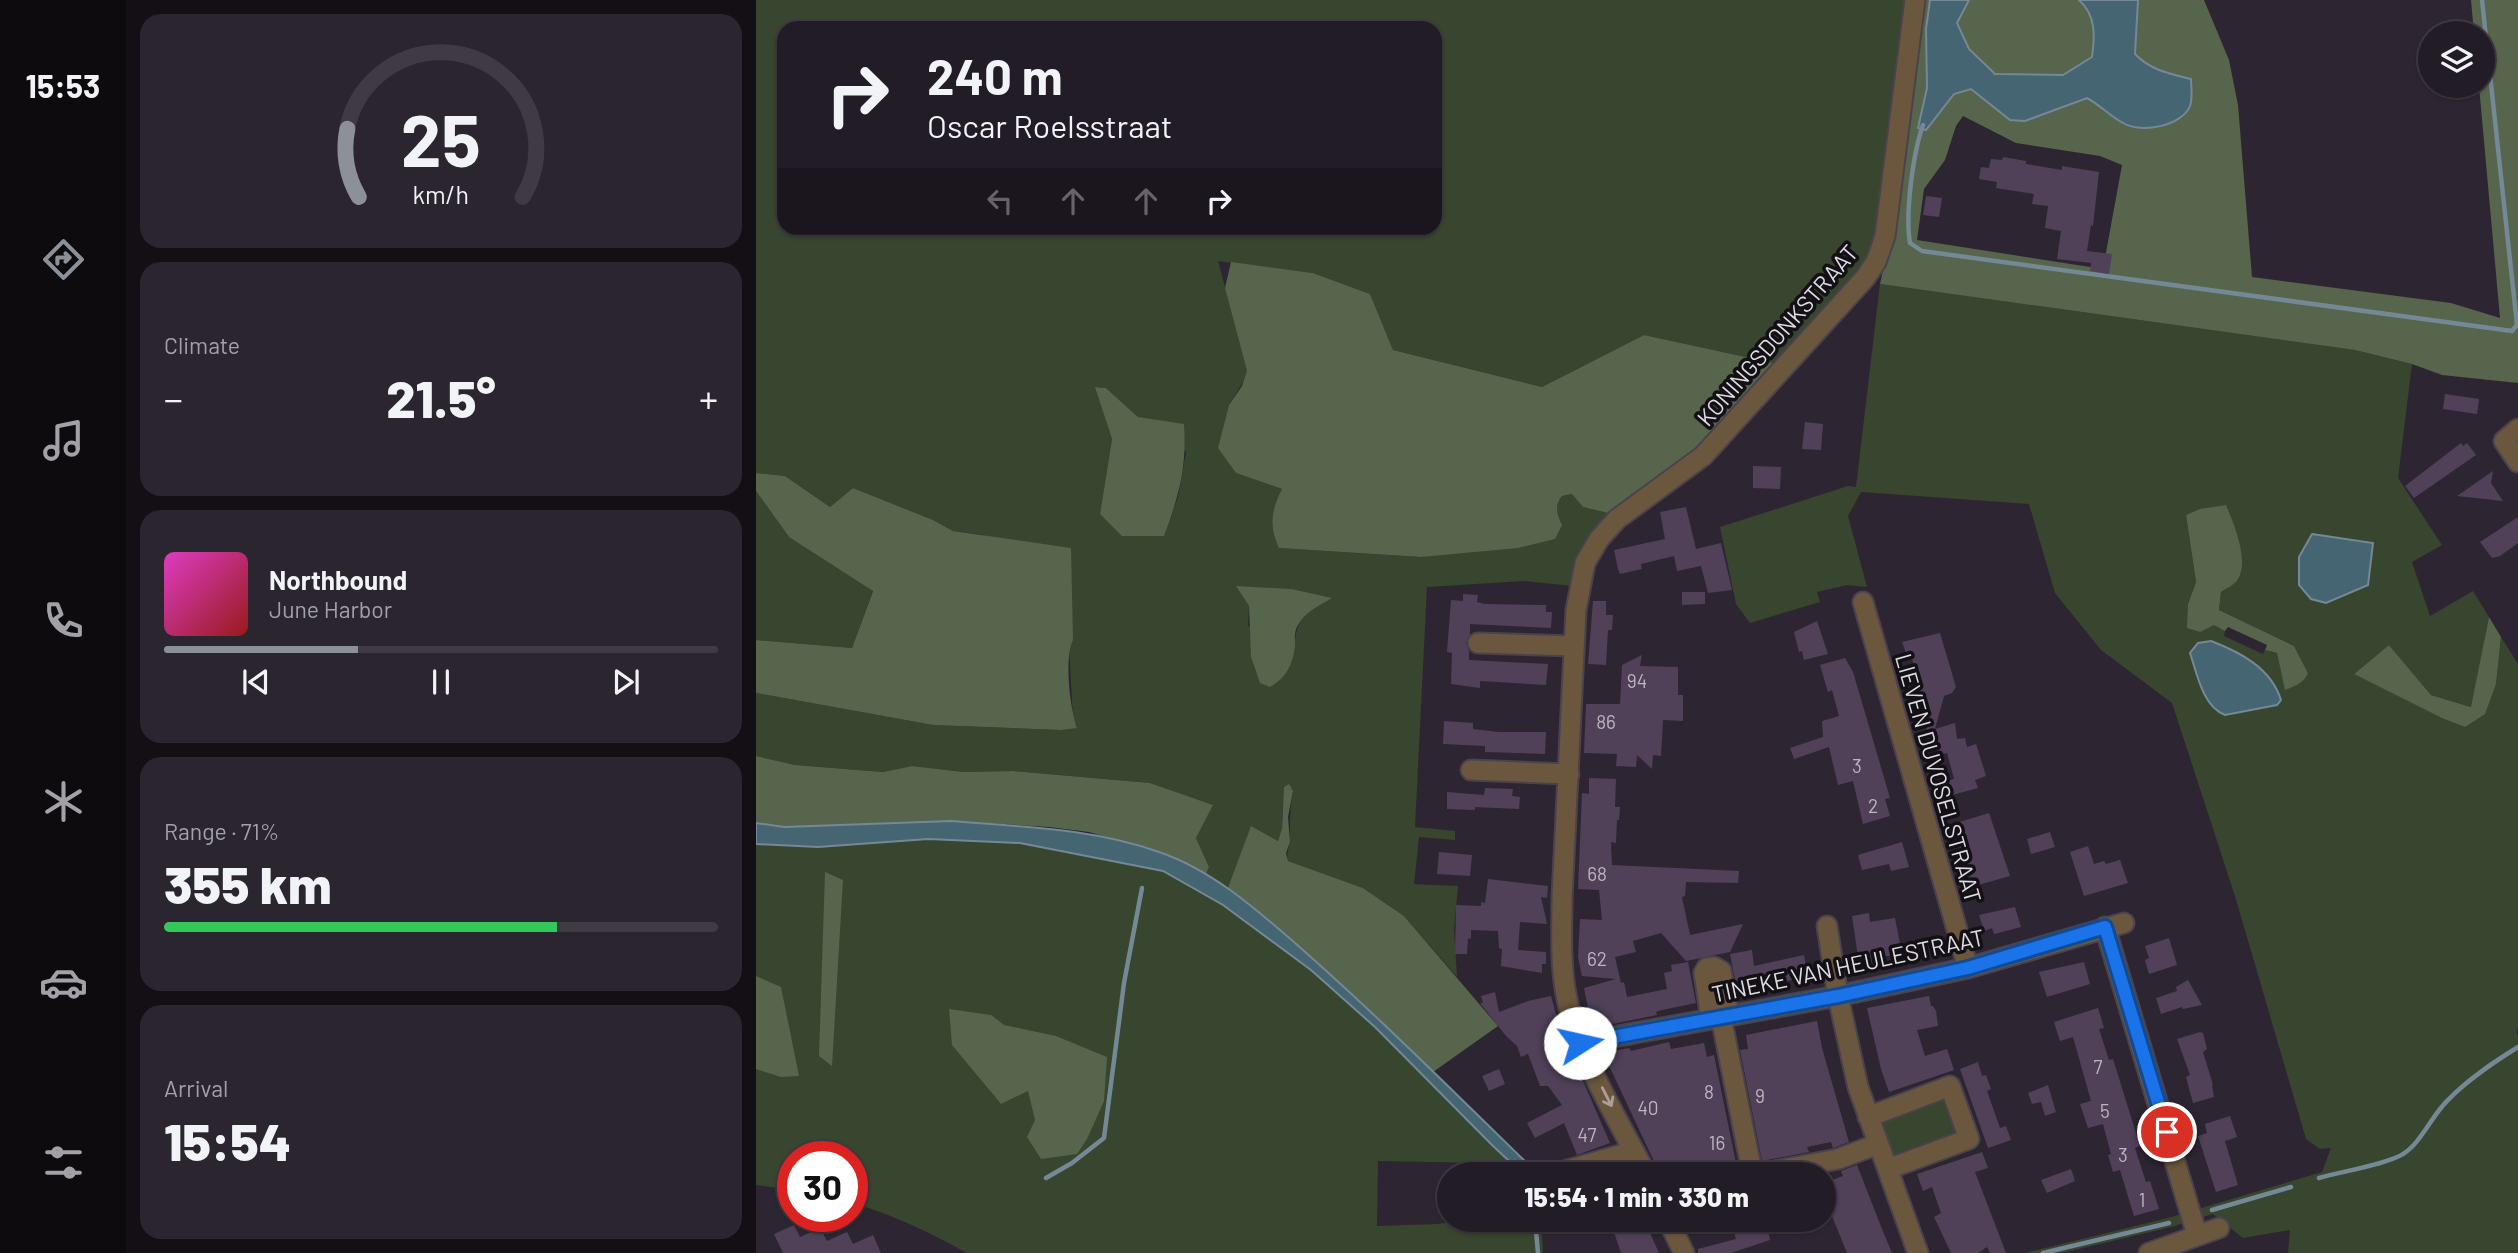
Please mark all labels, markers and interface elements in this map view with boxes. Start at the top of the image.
map controls [2418,21,2495,98]
button: layers [2418,21,2495,98]
text: 240 m [927,46,1063,105]
icon: right [812,49,903,140]
text: 15:53 [26,66,100,104]
text: 25 [401,94,481,182]
text: Oscar Roelsstraat [927,106,1172,144]
text: km/h [413,179,469,209]
icon: left [981,182,1019,220]
icon: ahead [1054,182,1092,220]
icon: ahead [1127,182,1165,220]
icon: right [1200,182,1238,220]
icon: directions [39,235,88,284]
street label: KONINGSDONKSTRAAT [1691,239,1863,431]
text: Climate [164,331,240,359]
text: 21.5° [386,366,496,428]
text: − [164,375,183,421]
text: + [699,375,718,421]
icon: music [39,416,88,465]
text: Northbound [269,564,407,595]
text: June Harbor [269,595,392,623]
icon: phone [39,596,88,645]
street label: LIEVEN DUVOSELSTRAAT [1890,650,1988,906]
icon: previous [237,663,275,701]
icon: pause [422,663,460,701]
icon: next [607,663,645,701]
house number: 94 [1627,669,1647,692]
house number: 86 [1596,710,1616,733]
house number: 3 [1852,754,1862,777]
icon: climate [39,777,88,826]
house number: 2 [1868,794,1878,817]
text: Range · 71% [164,817,279,845]
text: 355 km [164,852,332,914]
house number: 68 [1587,862,1607,885]
street label: TINEKE VAN HEULESTRAAT [1709,922,1987,1008]
house number: 62 [1587,947,1607,970]
icon: car [39,958,88,1007]
position arrow [1543,1006,1617,1080]
house number: 7 [2094,1055,2103,1078]
text: Arrival [164,1074,228,1102]
house number: 8 [1704,1080,1714,1103]
house number: 9 [1755,1084,1765,1107]
one-way arrow [1600,1086,1614,1107]
house number: 40 [1637,1096,1659,1119]
house number: 5 [2100,1099,2110,1122]
pin [2137,1102,2197,1162]
text: 15:54 [164,1109,291,1171]
icon: arrive [2148,1113,2186,1151]
house number: 47 [1578,1123,1596,1146]
house number: 16 [1709,1131,1725,1154]
icon: filters [39,1138,88,1187]
speed limit sign: 30 [777,1141,868,1232]
house number: 3 [2118,1143,2128,1166]
text: 15:54 · 1 min · 330 m [1524,1181,1749,1212]
house number: 1 [2139,1188,2145,1211]

